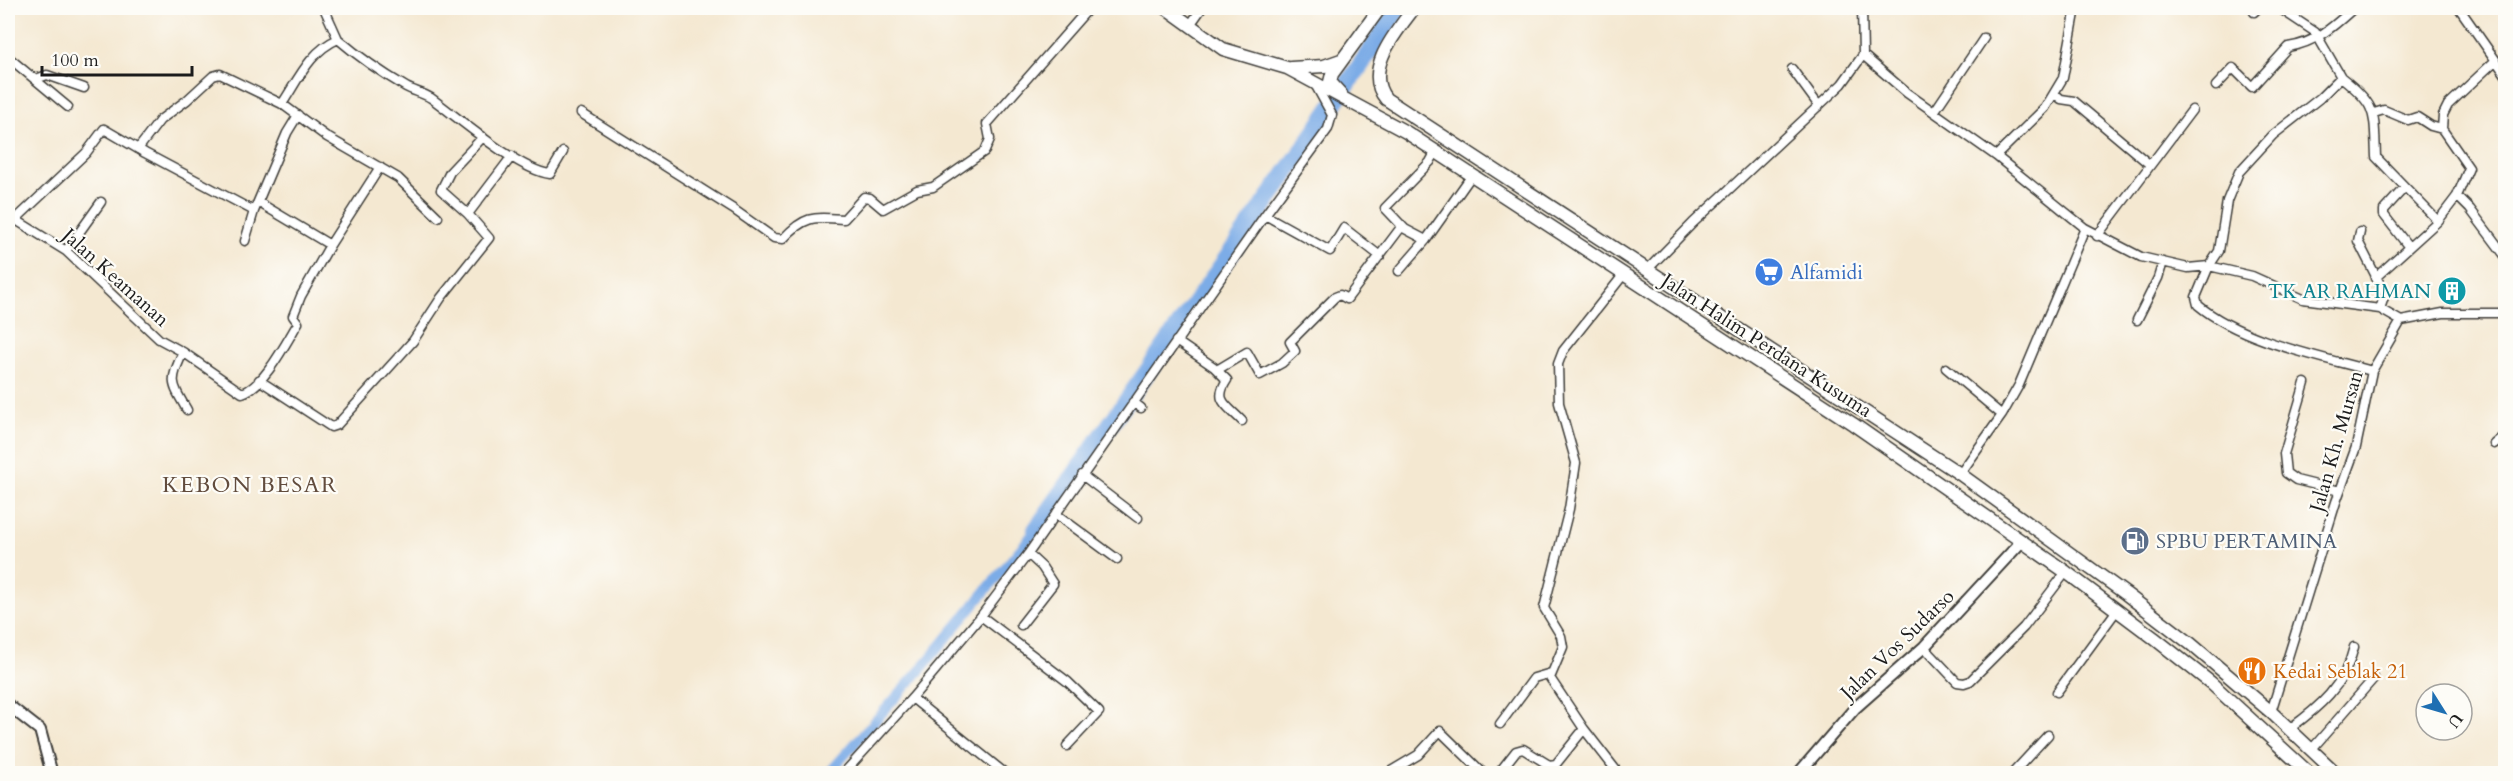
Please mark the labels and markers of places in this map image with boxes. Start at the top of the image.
supermarket icon: Alfamidi [1753,256,1785,288]
place label: Alfamidi [1790,259,1863,286]
building icon: TK AR RAHMAN [2436,275,2468,307]
place label: TK AR RAHMAN [2268,278,2431,305]
fuel station icon: SPBU PERTAMINA [2119,525,2151,557]
place label: SPBU PERTAMINA [2156,528,2338,555]
restaurant icon: Kedai Seblak 21 [2236,655,2268,687]
place label: Kedai Seblak 21 [2273,658,2407,685]

